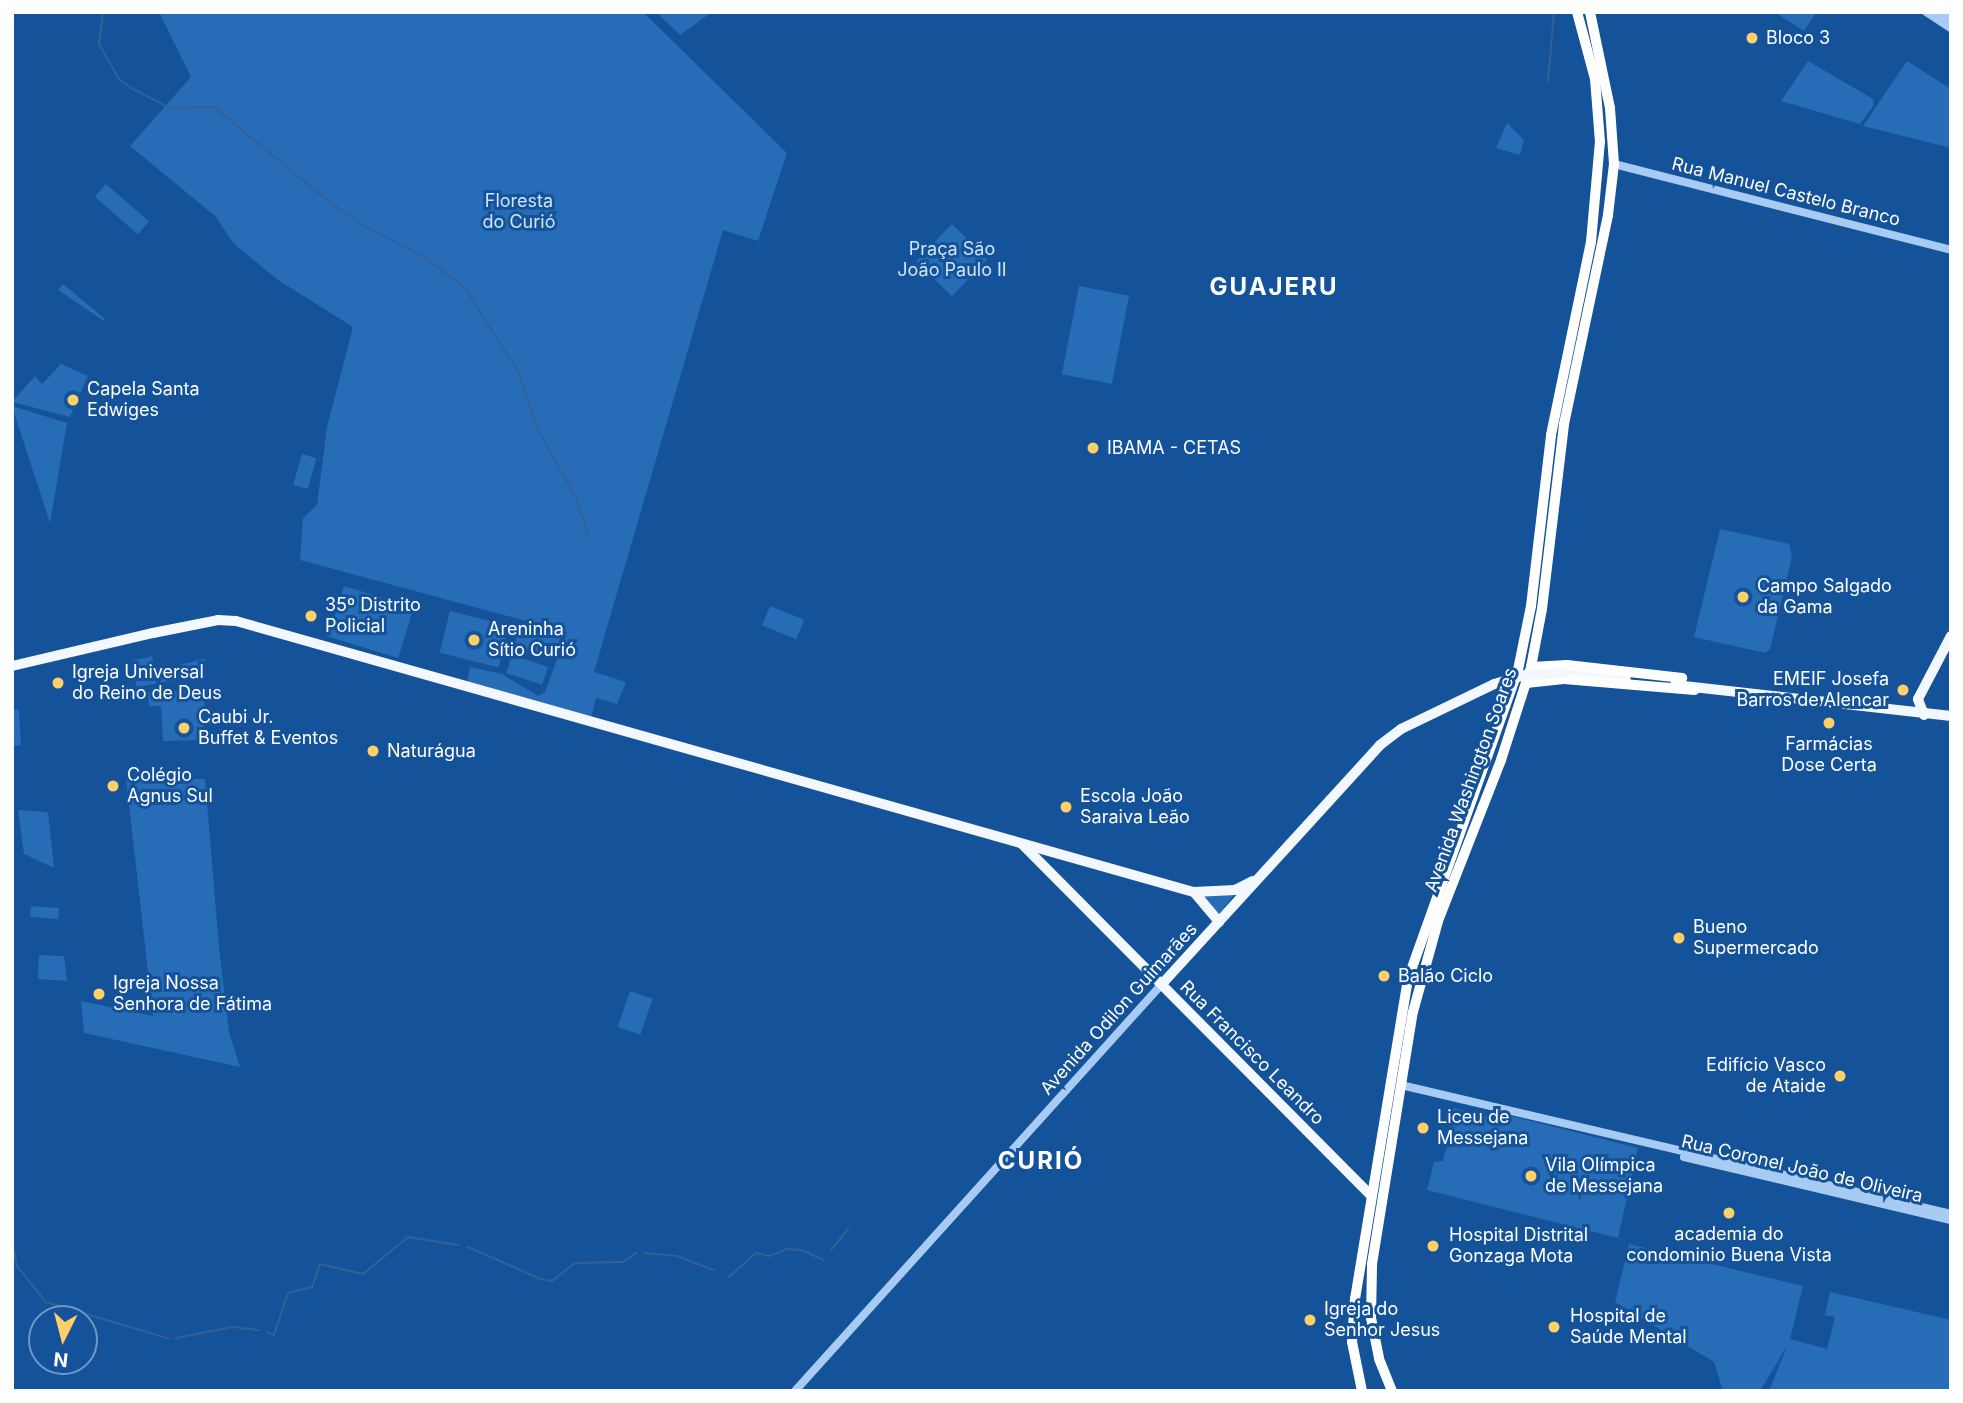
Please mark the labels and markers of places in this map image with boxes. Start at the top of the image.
place label: Bloco 3 [1766,27,1830,49]
marker: Bloco 3 [1744,30,1760,46]
place label: Capela Santa Edwiges [87,379,200,422]
marker: Capela Santa Edwiges [65,392,81,408]
place label: IBAMA - CETAS [1107,437,1241,459]
marker: IBAMA - CETAS [1085,440,1101,456]
place label: Campo Salgado da Gama [1757,576,1892,618]
marker: Campo Salgado da Gama [1735,589,1751,605]
place label: 35º Distrito Policial [325,595,421,638]
marker: 35º Distrito Policial [303,608,319,624]
place label: Areninha Sítio Curió [488,619,576,662]
marker: Areninha Sítio Curió [466,632,482,648]
place label: Igreja Universal do Reino de Deus [72,662,222,704]
place label: EMEIF Josefa Barros de Alencar [1736,669,1889,712]
marker: Igreja Universal do Reino de Deus [50,675,66,691]
marker: EMEIF Josefa Barros de Alencar [1895,682,1911,698]
place label: Caubi Jr. Buffet & Eventos [198,707,338,750]
marker: Farmácias Dose Certa [1821,715,1837,731]
marker: Caubi Jr. Buffet & Eventos [176,720,192,736]
place label: Farmácias Dose Certa [1781,734,1877,776]
place label: Naturágua [387,740,476,762]
marker: Naturágua [365,743,381,759]
place label: Colégio Agnus Sul [127,765,213,808]
marker: Colégio Agnus Sul [105,778,121,794]
place label: Escola João Saraiva Leão [1080,786,1190,828]
marker: Escola João Saraiva Leão [1058,799,1074,815]
place label: Bueno Supermercado [1693,917,1819,960]
marker: Bueno Supermercado [1671,930,1687,946]
place label: Balão Ciclo [1398,965,1493,987]
marker: Balão Ciclo [1376,968,1392,984]
place label: Igreja Nossa Senhora de Fátima [113,973,272,1016]
marker: Igreja Nossa Senhora de Fátima [91,986,107,1002]
place label: Edifício Vasco de Ataide [1706,1055,1826,1098]
marker: Edifício Vasco de Ataide [1832,1068,1848,1084]
place label: Liceu de Messejana [1437,1107,1528,1150]
marker: Liceu de Messejana [1415,1120,1431,1136]
place label: Vila Olímpica de Messejana [1545,1155,1663,1198]
marker: Vila Olímpica de Messejana [1523,1168,1539,1184]
marker: academia do condominio Buena Vista [1721,1205,1737,1221]
place label: academia do condominio Buena Vista [1626,1224,1832,1266]
place label: Hospital Distrital Gonzaga Mota [1449,1225,1588,1268]
marker: Hospital Distrital Gonzaga Mota [1423,1236,1443,1256]
place label: Igreja do Senhor Jesus [1324,1299,1440,1342]
place label: Hospital de Saúde Mental [1570,1306,1687,1348]
marker: Igreja do Senhor Jesus [1302,1312,1318,1328]
marker: Hospital de Saúde Mental [1544,1317,1564,1337]

